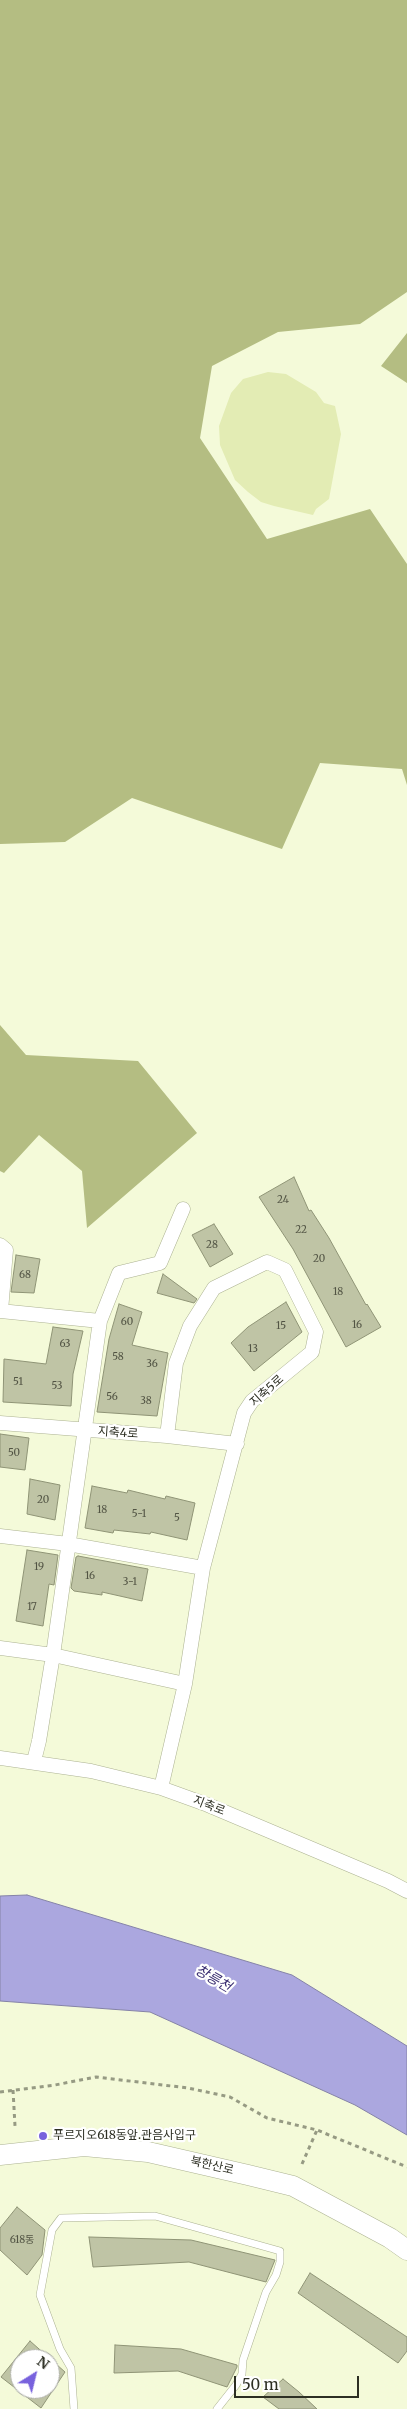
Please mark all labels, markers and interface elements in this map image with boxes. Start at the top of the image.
house number: 24 [277,1194,289,1206]
house number: 22 [295,1224,307,1236]
house number: 28 [206,1239,218,1251]
house number: 20 [313,1253,325,1265]
house number: 68 [19,1269,31,1281]
house number: 18 [333,1286,343,1298]
house number: 60 [121,1316,133,1328]
house number: 16 [352,1319,362,1331]
house number: 15 [276,1320,286,1332]
house number: 63 [59,1338,71,1350]
house number: 13 [248,1343,258,1355]
house number: 58 [112,1351,124,1363]
house number: 36 [146,1358,158,1370]
street label: 지축5로 [247,1372,287,1410]
house number: 51 [13,1376,23,1388]
house number: 53 [51,1380,63,1392]
house number: 56 [106,1391,118,1403]
house number: 38 [140,1395,152,1407]
street label: 지축4로 [97,1424,139,1442]
house number: 50 [8,1447,20,1459]
house number: 20 [37,1494,49,1506]
house number: 18 [97,1504,107,1516]
house number: 5-1 [132,1508,146,1520]
house number: 5 [174,1512,180,1524]
house number: 19 [34,1561,44,1573]
house number: 16 [85,1570,95,1582]
house number: 3-1 [123,1576,137,1588]
house number: 17 [27,1601,37,1613]
street label: 지축로 [191,1793,227,1819]
water label: 창릉천 [192,1962,234,1996]
place label: 푸르지오618동앞.관음사입구 [53,2129,196,2143]
marker: 푸르지오618동앞.관음사입구 [37,2130,49,2142]
street label: 북한산로 [189,2154,235,2178]
house number: 618동 [10,2234,34,2246]
north arrow [10,2349,60,2399]
text: N [33,2352,53,2373]
scale bar [237,2366,362,2398]
text: 50 m [242,2375,279,2394]

